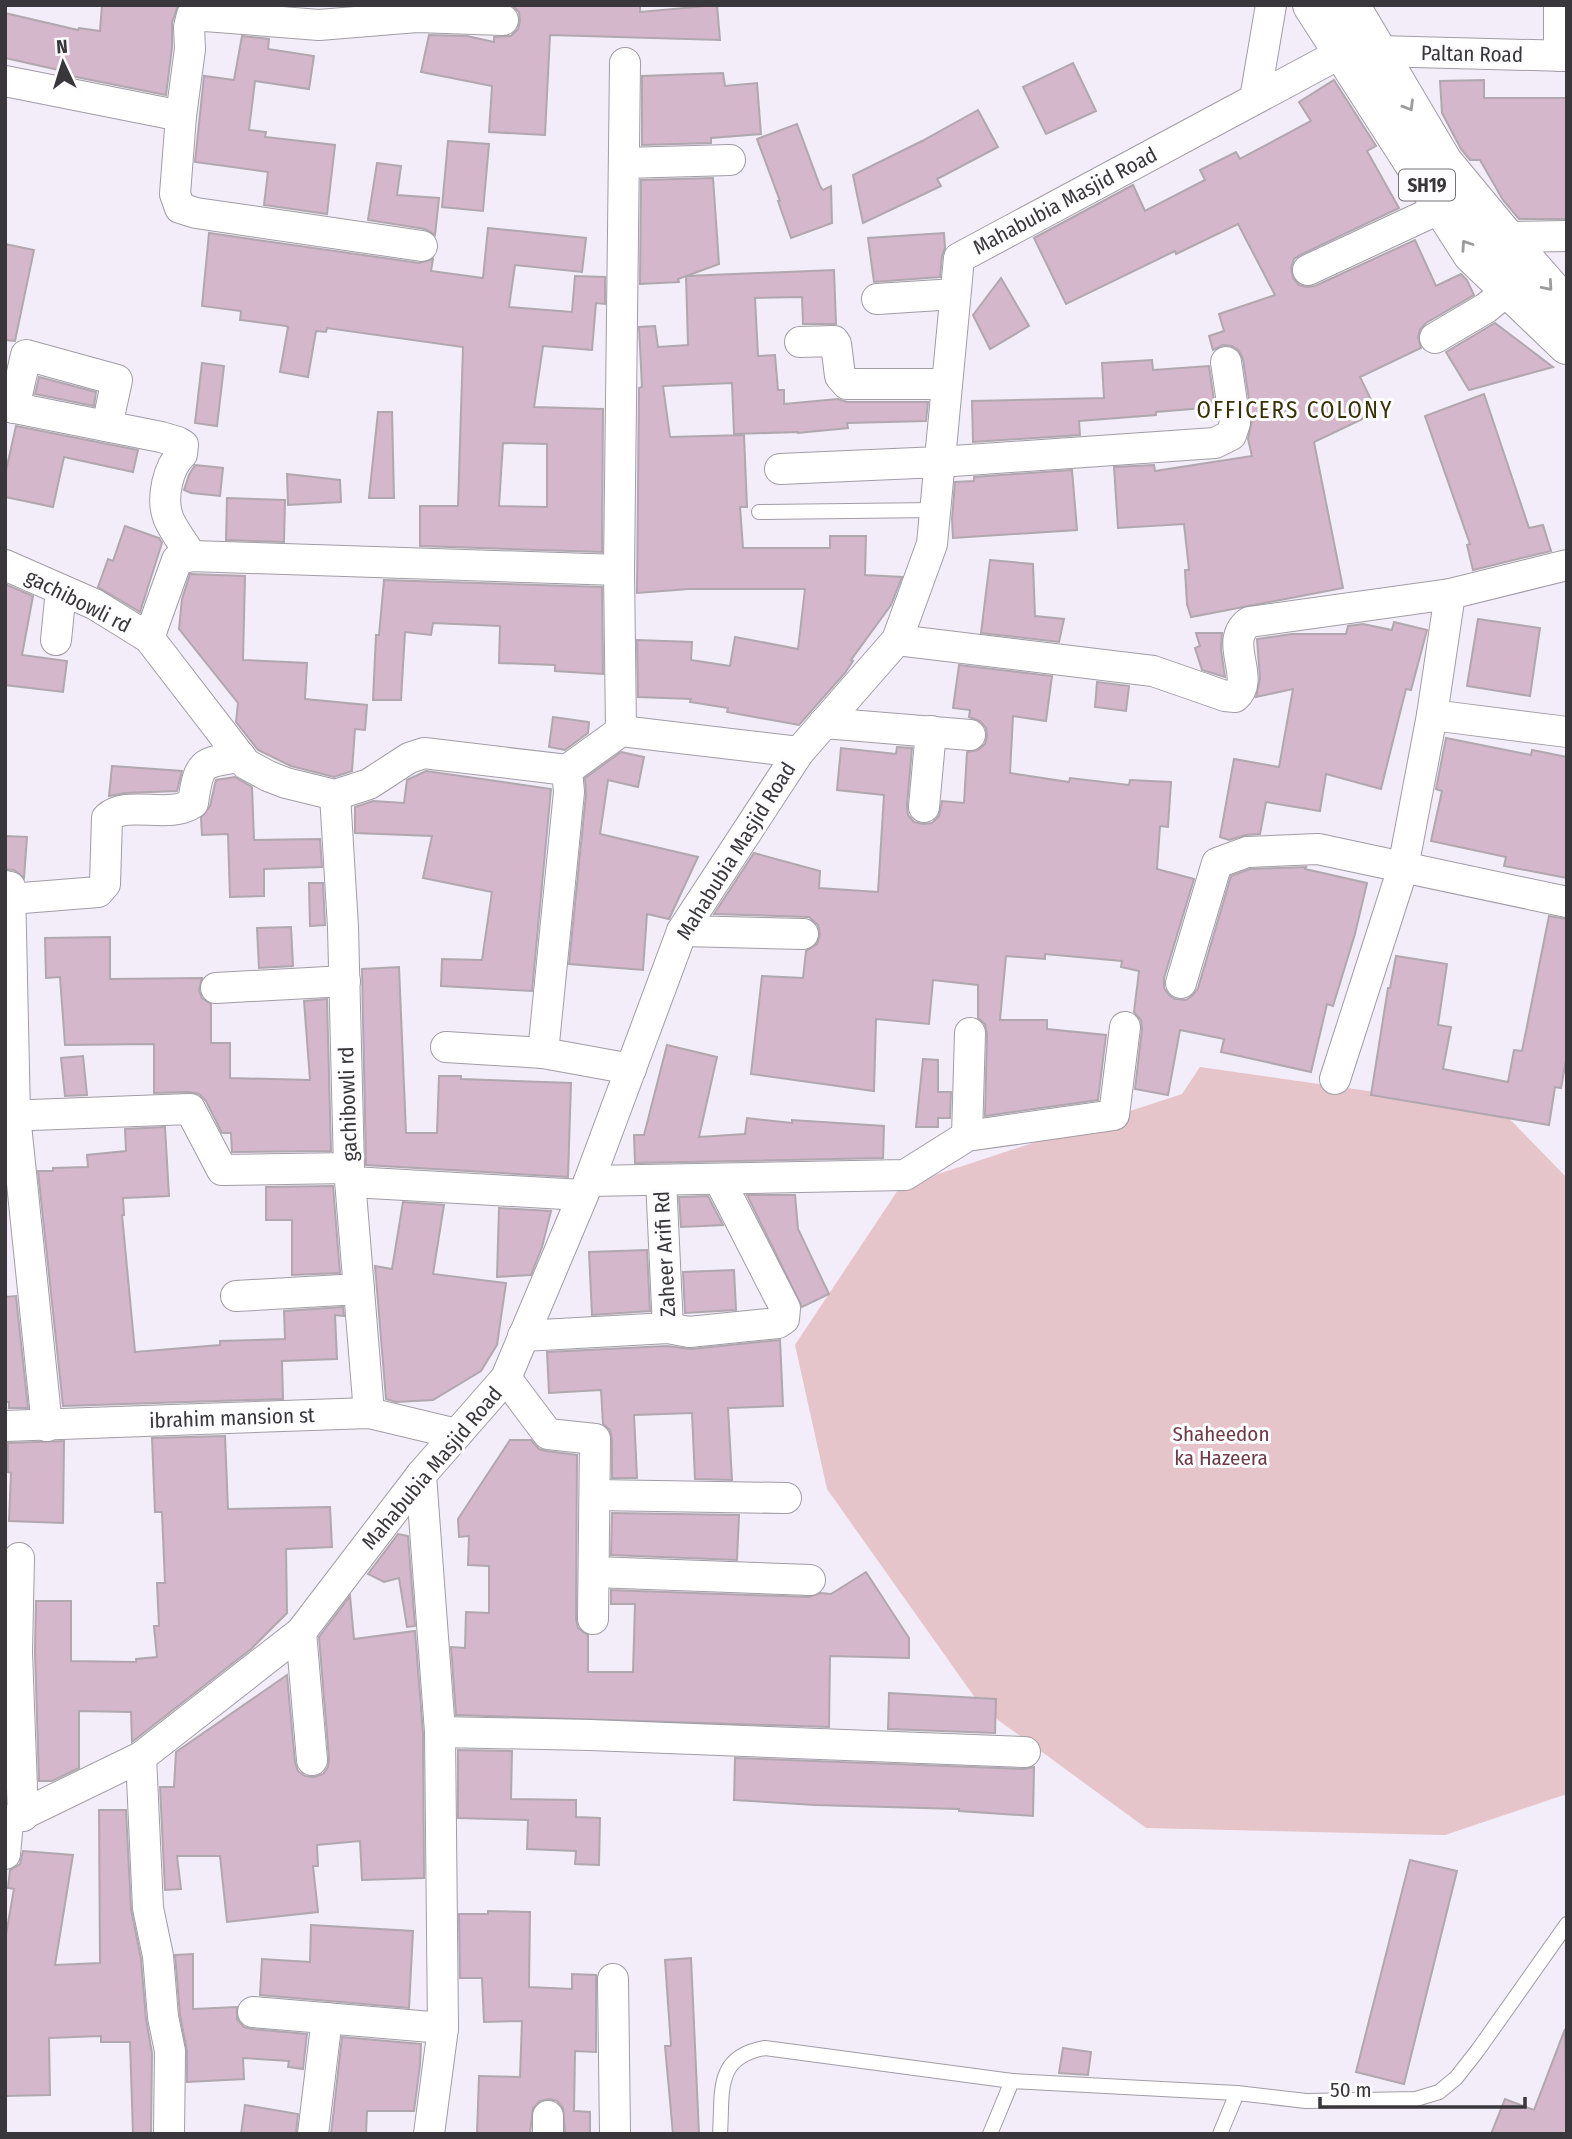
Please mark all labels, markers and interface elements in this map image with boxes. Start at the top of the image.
north arrow [28,28,98,98]
text: N [55,35,68,58]
street label: Paltan Road [1421,40,1523,68]
one-way arrow [1401,99,1414,112]
street label: Mahabubia Masjid Road [968,141,1162,261]
road number: SH19 [1399,169,1455,200]
one-way arrow [1462,240,1474,253]
one-way arrow [1540,278,1552,291]
district label: OFFICERS COLONY [1197,396,1393,424]
street label: gachibowli rd [21,563,135,639]
street label: Mahabubia Masjid Road [671,757,801,945]
street label: gachibowli rd [333,1046,363,1162]
street label: Zaheer Arifi Rd [649,1190,681,1318]
street label: Mahabubia Masjid Road [356,1381,508,1555]
street label: ibrahim mansion st [149,1402,315,1434]
park label: Shaheedon ka Hazeera [1173,1421,1269,1471]
scale bar [1320,2066,1525,2110]
text: 50 m [1330,2077,1372,2103]

